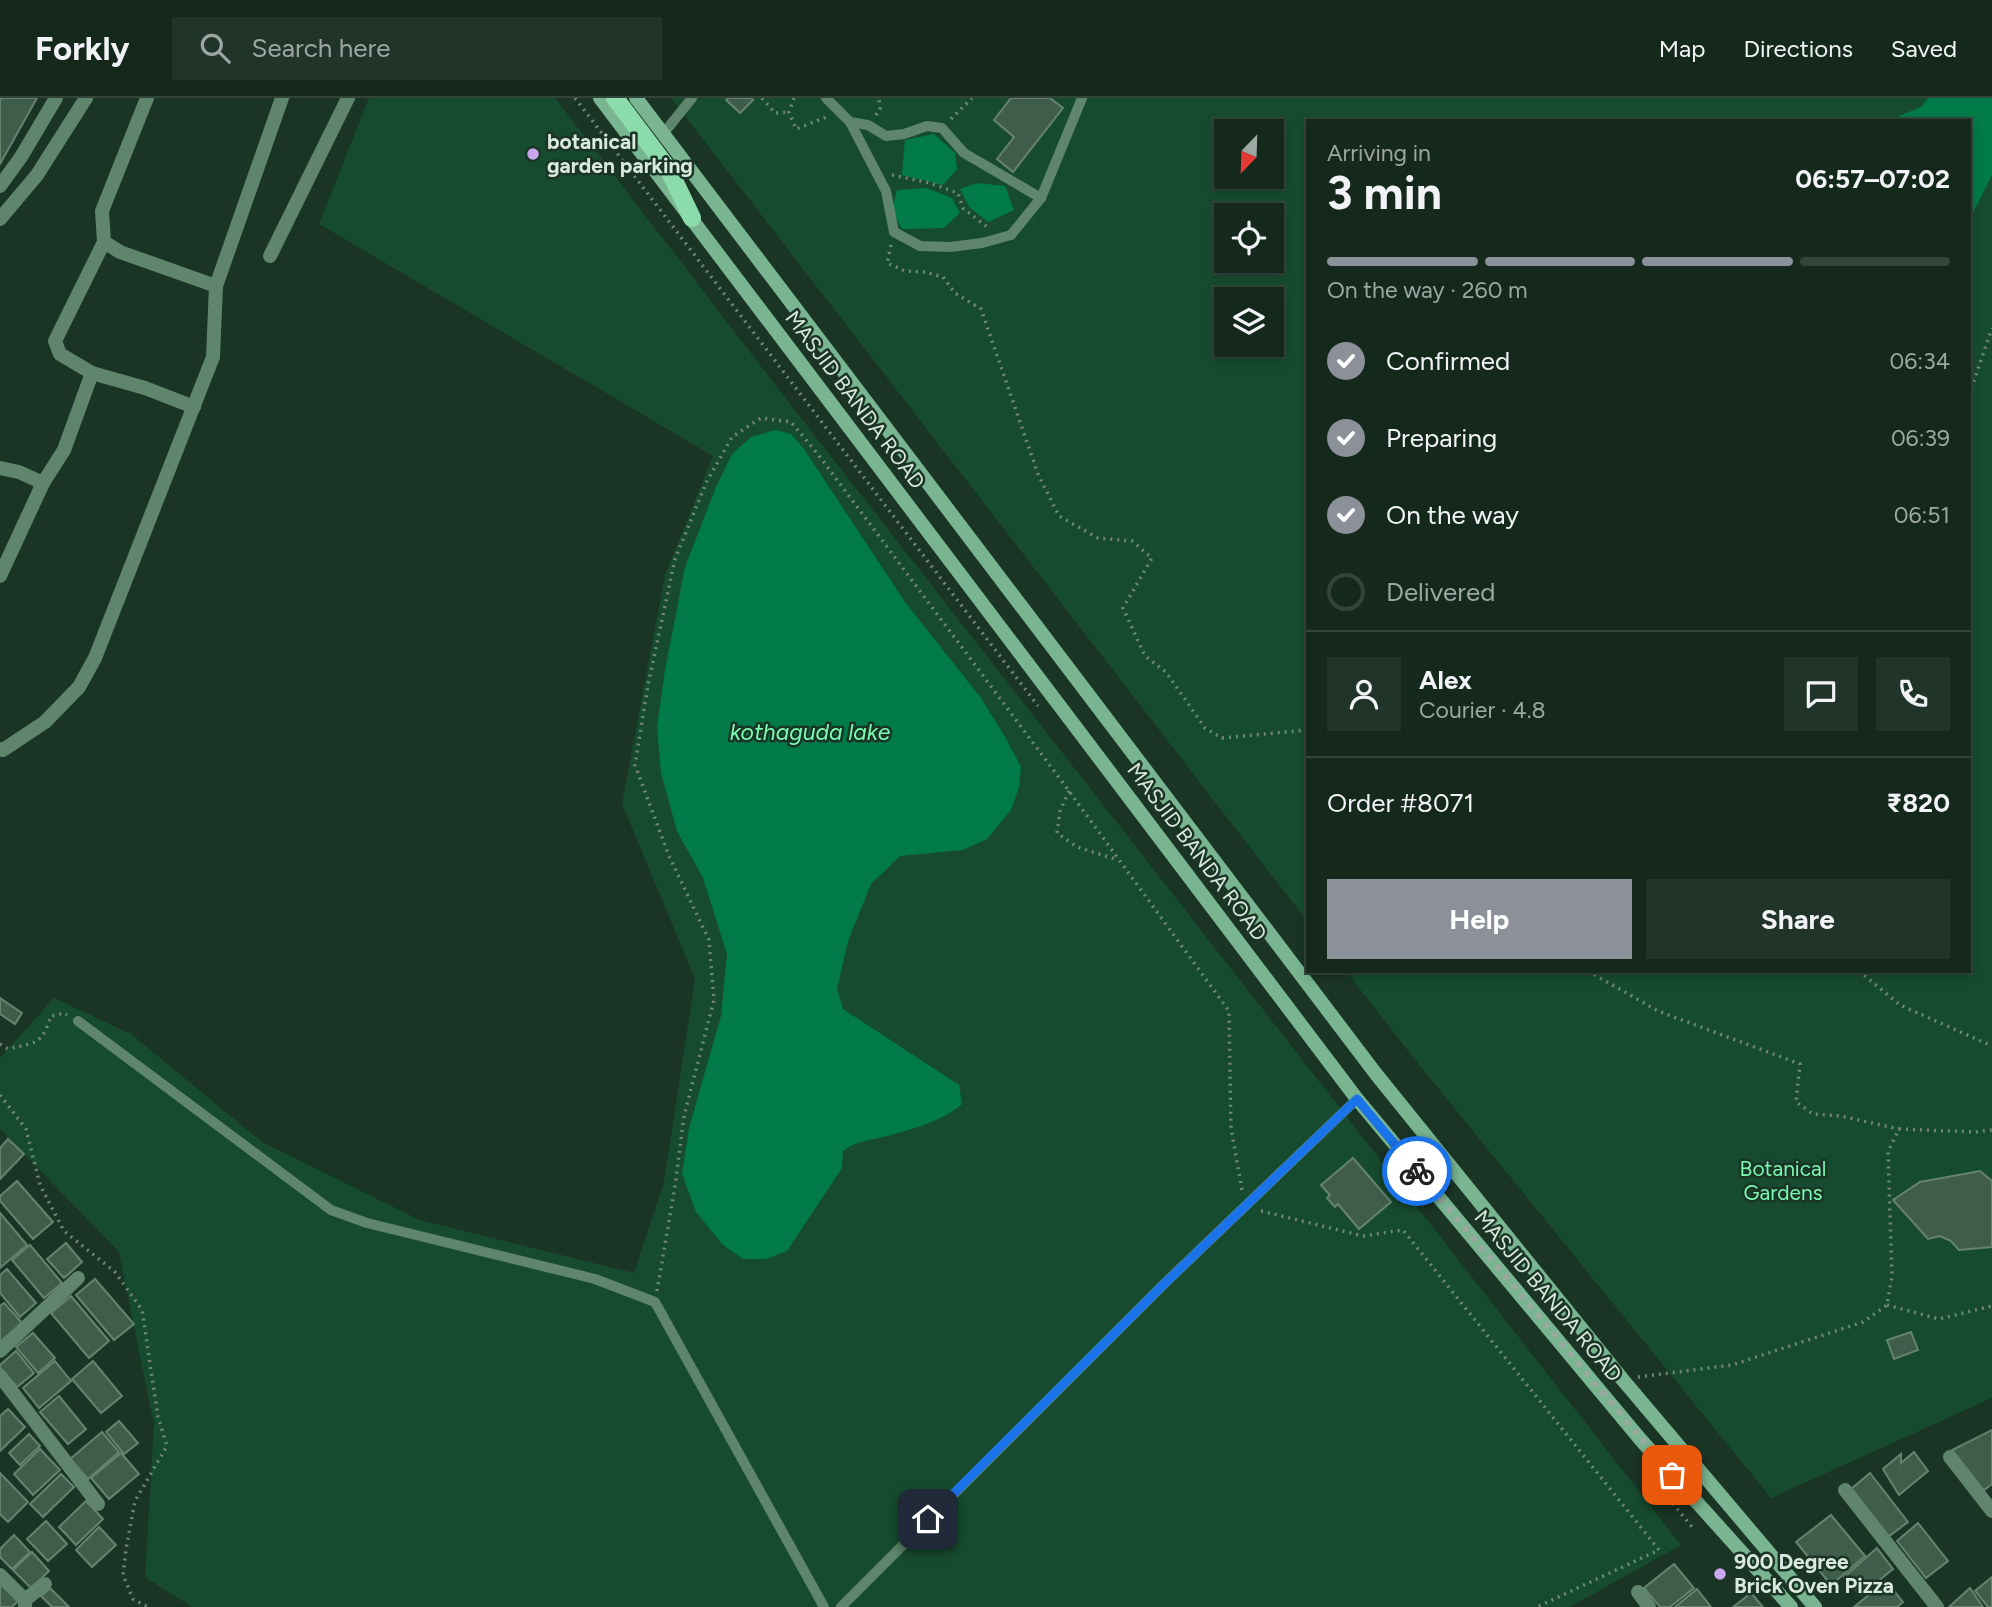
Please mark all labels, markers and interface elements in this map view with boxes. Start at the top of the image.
search box [172,17,662,80]
text: Forkly [35,29,130,68]
icon: search [196,29,234,67]
text: Search here [252,32,390,64]
text: Map [1659,34,1705,63]
text: Directions [1743,34,1853,63]
text: Saved [1891,34,1957,63]
north arrow [1214,119,1284,189]
map controls [1214,119,1284,357]
place label: botanical garden parking [547,129,693,178]
text: Arriving in [1327,139,1431,167]
marker: botanical garden parking [525,146,541,162]
text: 06:57–07:02 [1795,163,1950,195]
text: 3 min [1327,165,1442,221]
button: locate [1214,203,1284,273]
text: On the way · 260 m [1327,276,1528,304]
button: layers [1214,287,1284,357]
street label: MASJID BANDA ROAD [780,306,930,494]
icon: check [1327,342,1365,380]
text: Confirmed [1386,345,1510,377]
text: 06:34 [1890,347,1950,375]
icon: check [1327,419,1365,457]
text: Preparing [1386,422,1497,454]
text: 06:39 [1891,424,1950,452]
icon: check [1327,496,1365,534]
text: On the way [1386,499,1519,531]
text: 06:51 [1894,501,1950,529]
text: Delivered [1386,576,1495,608]
button: person [1327,657,1401,731]
button: chat [1784,657,1858,731]
button: phone [1876,657,1950,731]
text: Alex [1419,664,1472,696]
text: Courier · 4.8 [1419,696,1546,724]
water label: kothaguda lake [730,718,891,746]
street label: MASJID BANDA ROAD [1122,758,1272,946]
text: Order #8071 [1327,787,1474,819]
text: ₹820 [1887,787,1950,819]
button: Help [1327,879,1632,959]
button: Share [1646,879,1950,959]
courier [1382,1136,1452,1206]
icon: bike [1398,1152,1436,1190]
park label: Botanical Gardens [1740,1156,1826,1205]
street label: MASJID BANDA ROAD [1469,1205,1627,1387]
pin [1642,1445,1702,1505]
icon: bag [1653,1456,1691,1494]
pin [898,1489,958,1549]
icon: home [909,1500,947,1538]
place label: 900 Degree Brick Oven Pizza [1734,1549,1894,1598]
marker: 900 Degree Brick Oven Pizza [1712,1566,1728,1582]

